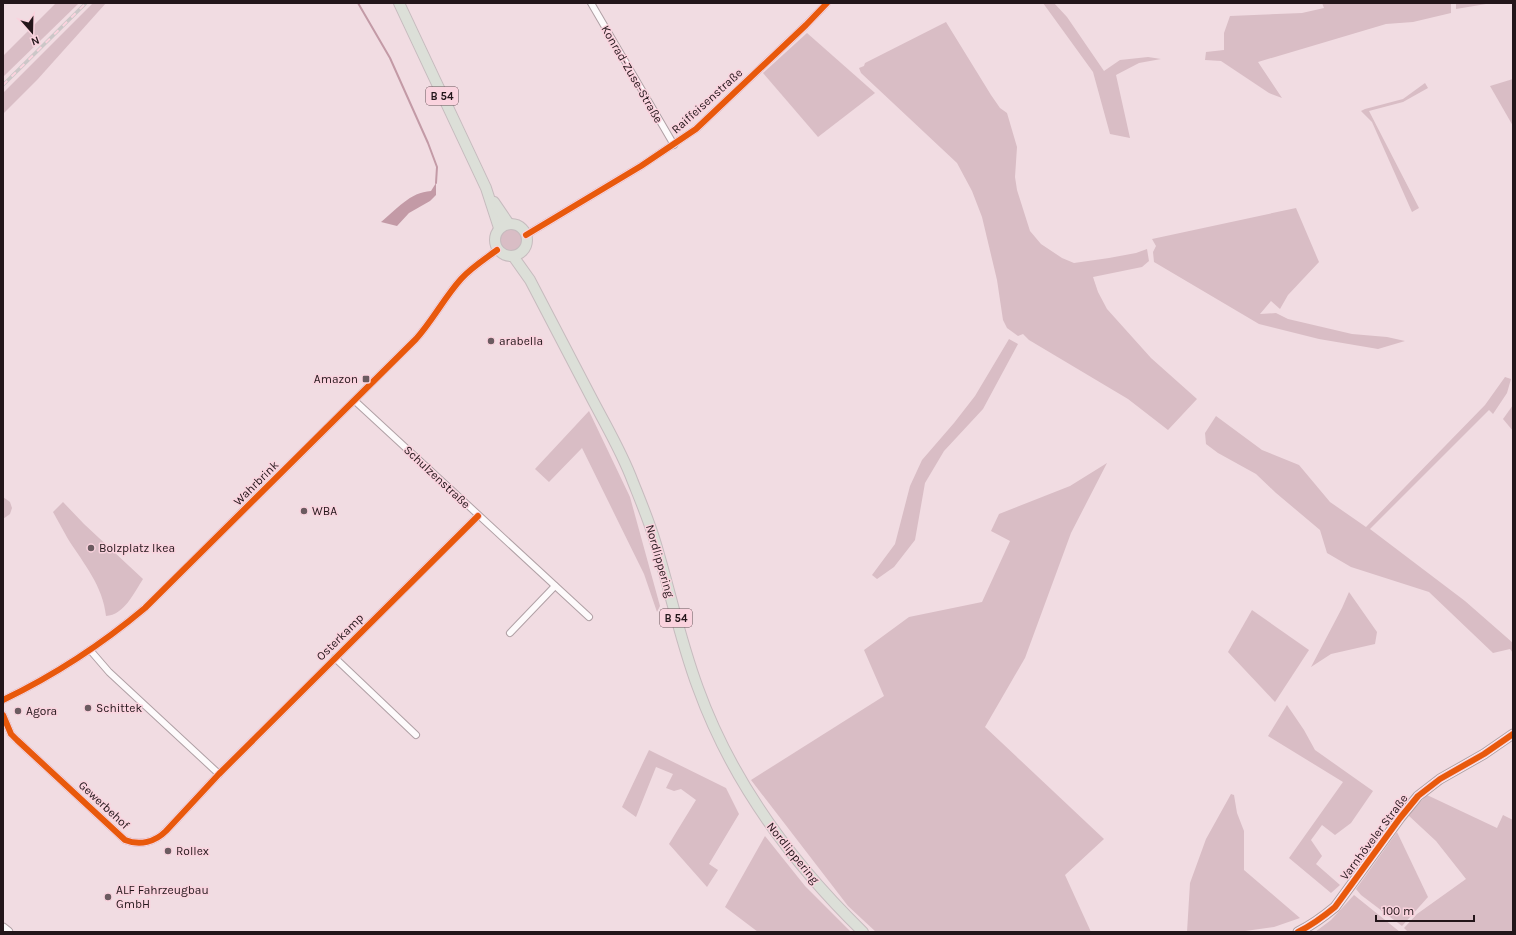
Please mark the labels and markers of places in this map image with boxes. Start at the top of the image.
place label: arabella [499,334,543,348]
marker: arabella [486,336,496,346]
place label: Amazon [314,372,358,386]
marker: Amazon [361,374,371,384]
place label: WBA [312,504,337,518]
marker: WBA [299,506,309,516]
place label: Bolzplatz Ikea [99,541,175,555]
marker: Bolzplatz Ikea [86,543,96,553]
place label: Schittek [96,701,142,715]
marker: Schittek [83,703,93,713]
place label: Agora [26,704,57,718]
marker: Agora [13,706,23,716]
place label: Rollex [176,844,209,858]
marker: Rollex [163,846,173,856]
place label: ALF Fahrzeugbau GmbH [116,883,209,911]
marker: ALF Fahrzeugbau GmbH [103,892,113,902]

